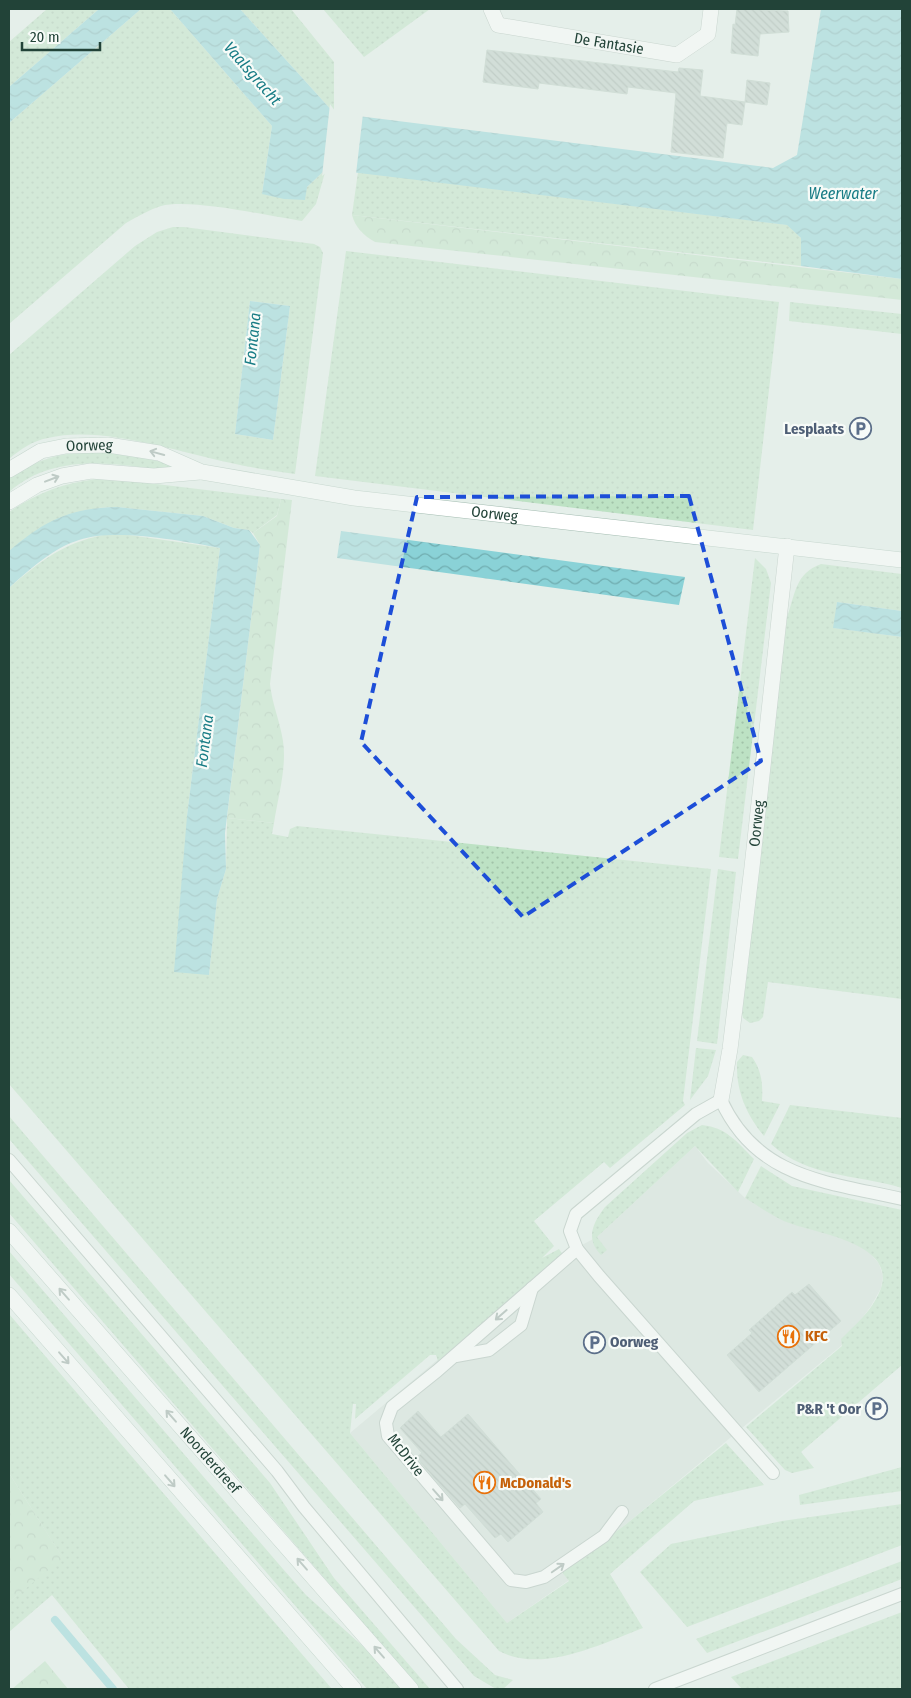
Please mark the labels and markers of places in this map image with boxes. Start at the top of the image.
parking icon: Lesplaats [848,417,872,441]
place label: Lesplaats [784,420,844,438]
restaurant icon: KFC [777,1324,801,1348]
place label: KFC [805,1327,828,1345]
parking icon: Oorweg [582,1330,606,1354]
place label: Oorweg [610,1333,659,1351]
parking icon: P&R 't Oor [865,1397,889,1421]
place label: P&R 't Oor [797,1400,862,1418]
restaurant icon: McDonald's [472,1471,496,1495]
place label: McDonald's [500,1474,572,1492]

